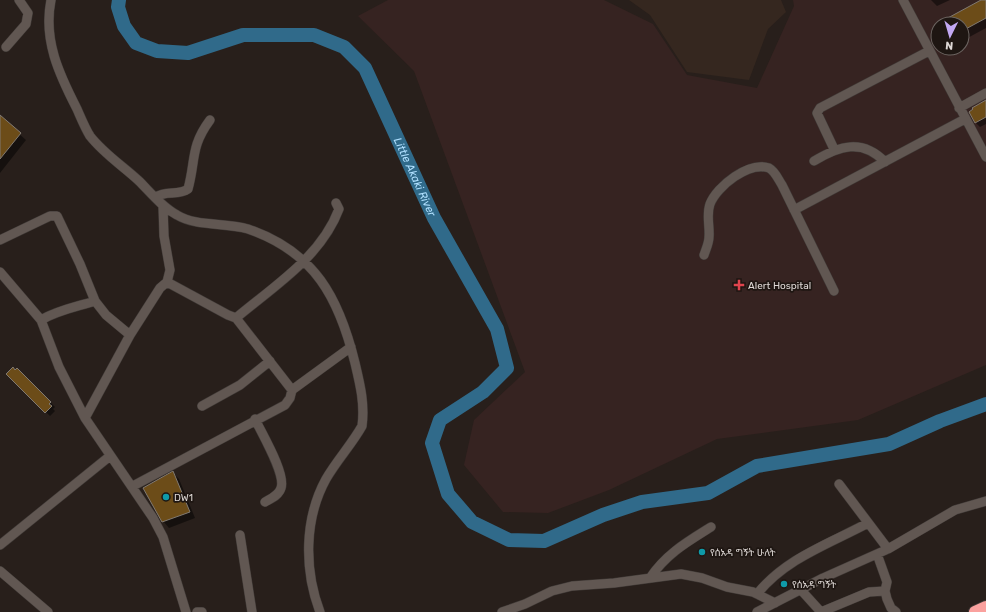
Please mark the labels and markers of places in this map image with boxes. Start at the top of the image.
marker: Alert Hospital [733,279,745,291]
place label: Alert Hospital [748,280,811,292]
marker: DW1 [161,492,171,502]
place label: DW1 [174,492,193,504]
marker: የሰአዳ ግኝት ሁለት [697,547,707,557]
place label: የሰአዳ ግኝት ሁለት [710,547,776,559]
marker: የሰአዳ ግኝት [779,579,789,589]
place label: የሰአዳ ግኝት [792,579,836,591]

